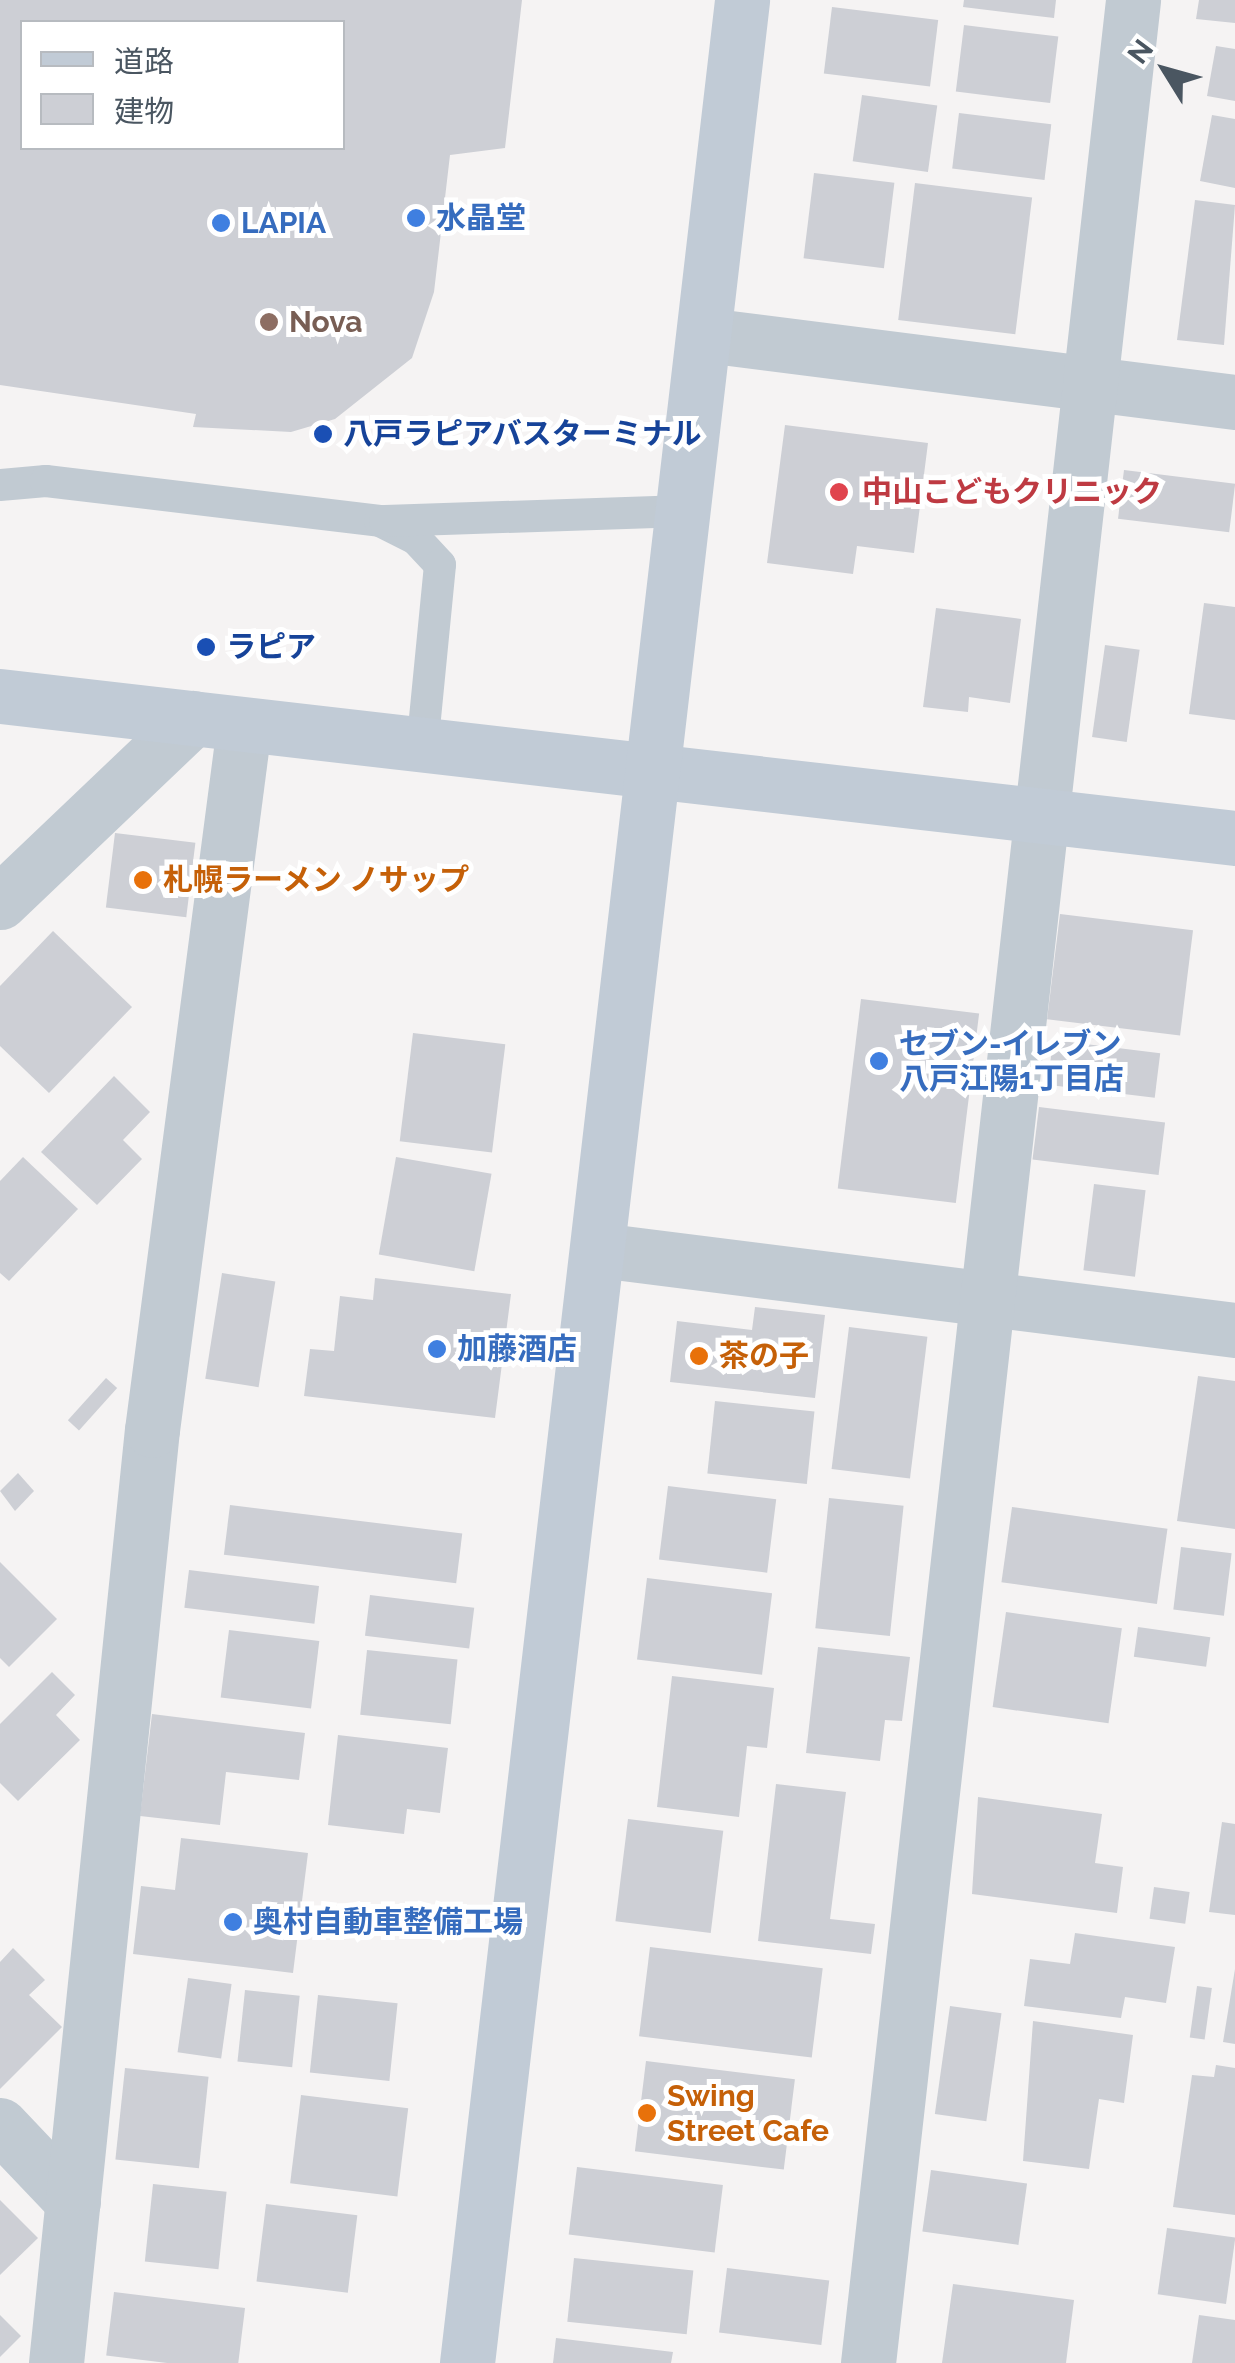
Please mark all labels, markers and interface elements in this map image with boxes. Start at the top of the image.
legend [20,20,345,150]
north arrow [1115,20,1215,120]
text: N [1121,33,1160,70]
text: 道路 [114,44,174,79]
text: 建物 [114,94,174,129]
place label: 水晶堂 [436,200,526,236]
place label: LAPIA [241,205,326,241]
marker: 水晶堂 [405,207,427,229]
marker: LAPIA [210,212,232,234]
place label: Nova [289,304,363,340]
marker: Nova [258,311,280,333]
place label: 八戸ラピアバスターミナル [343,416,703,452]
marker: 八戸ラピアバスターミナル [312,423,334,445]
place label: 中山こどもクリニック [862,474,1162,510]
marker: 中山こどもクリニック [826,479,852,505]
place label: ラピア [226,629,316,665]
marker: ラピア [195,636,217,658]
place label: 札幌ラーメン ノサップ [163,862,470,898]
marker: 札幌ラーメン ノサップ [132,869,154,891]
place label: セブン-イレブン 八戸江陽1丁目店 [899,1026,1124,1096]
marker: セブン-イレブン 八戸江陽1丁目店 [868,1050,890,1072]
place label: 加藤酒店 [457,1331,577,1367]
marker: 加藤酒店 [426,1338,448,1360]
place label: 茶の子 [719,1338,809,1374]
marker: 茶の子 [688,1345,710,1367]
place label: 奥村自動車整備工場 [253,1904,523,1940]
marker: 奥村自動車整備工場 [222,1911,244,1933]
place label: Swing Street Cafe [667,2078,829,2148]
marker: Swing Street Cafe [636,2102,658,2124]

